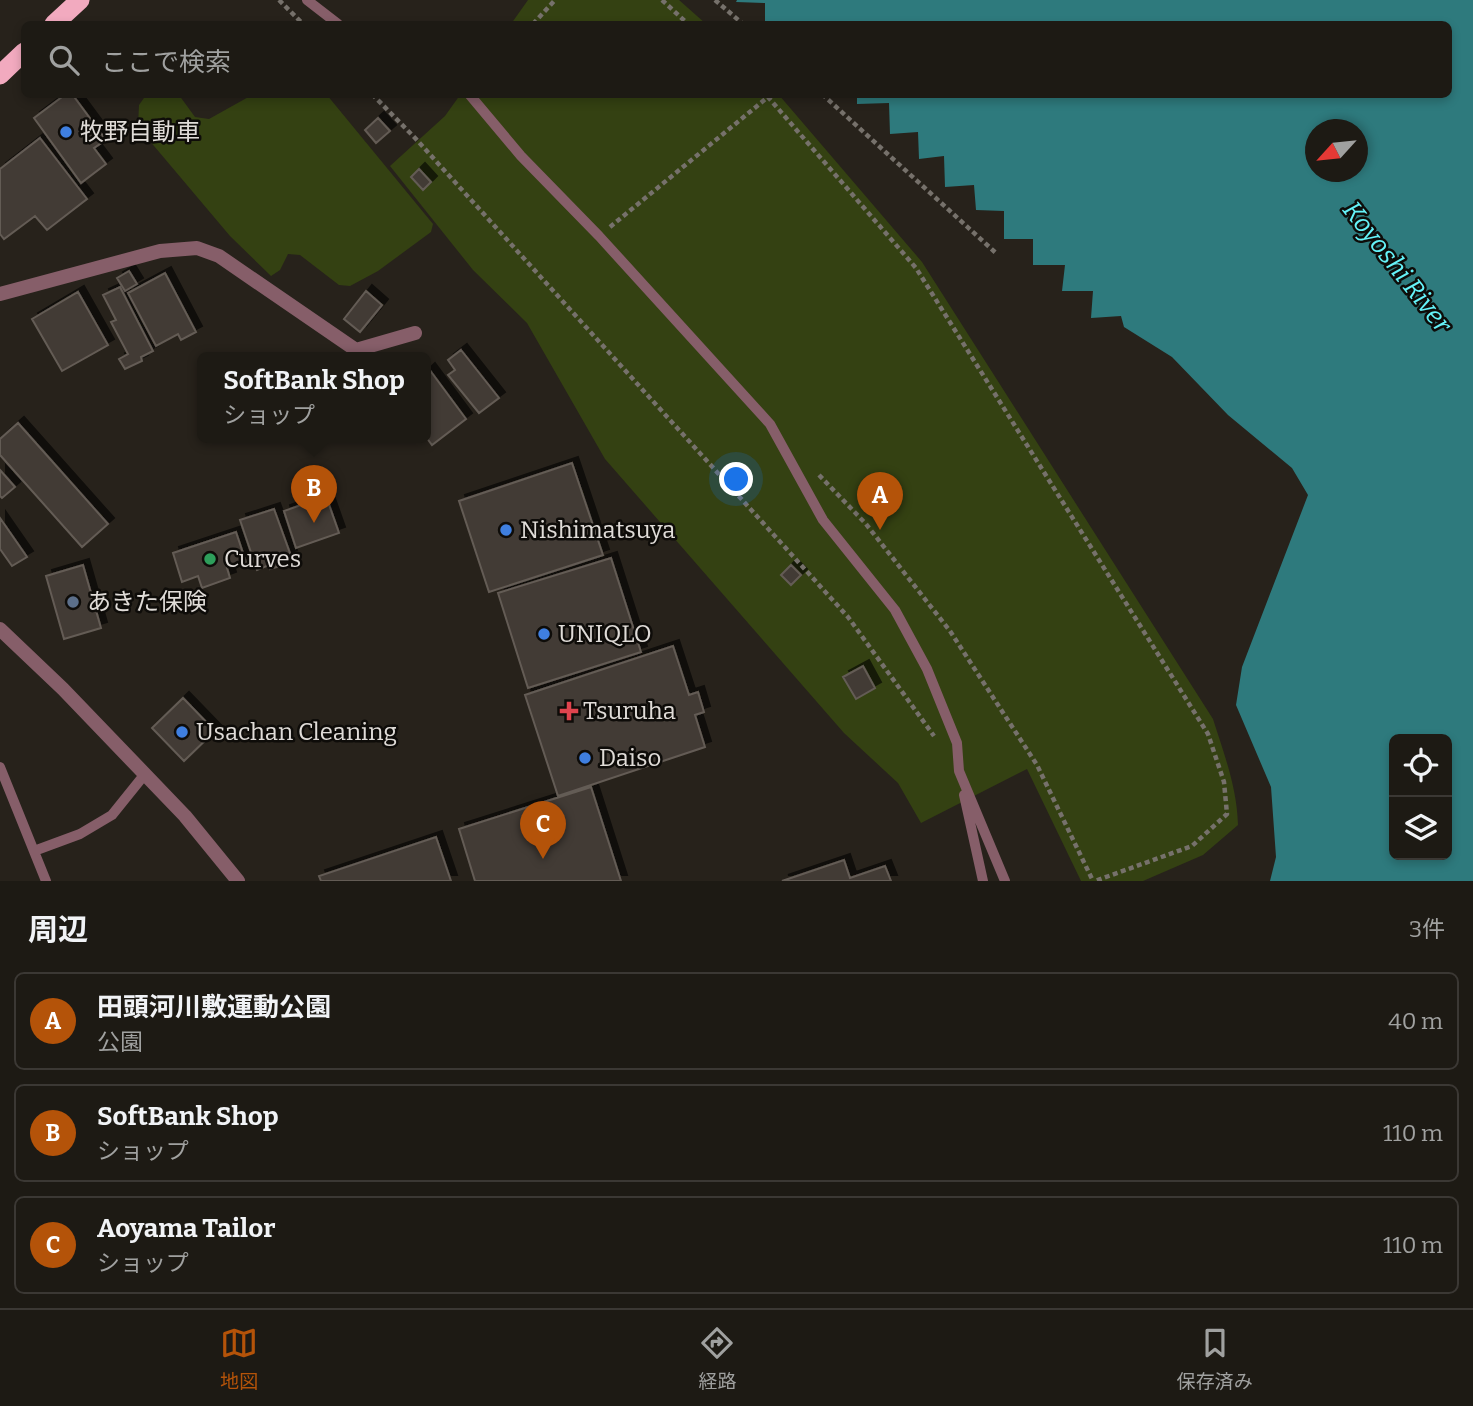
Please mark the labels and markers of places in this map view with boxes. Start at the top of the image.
place label: 牧野自動車 [80,118,200,146]
marker: 牧野自動車 [58,124,74,140]
pin: B [291,465,337,523]
pin: A [857,472,903,530]
place label: Nishimatsuya [520,516,675,544]
marker: Nishimatsuya [498,522,514,538]
place label: Curves [224,545,301,573]
marker: Curves [202,551,218,567]
place label: あきた保険 [87,588,207,616]
marker: あきた保険 [65,594,81,610]
place label: UNIQLO [558,620,652,648]
marker: UNIQLO [536,626,552,642]
place label: Tsuruha [583,697,676,725]
marker: Tsuruha [561,703,577,719]
place label: Usachan Cleaning [196,718,397,746]
marker: Usachan Cleaning [174,724,190,740]
place label: Daiso [599,744,661,772]
marker: Daiso [577,750,593,766]
pin: C [520,801,566,859]

